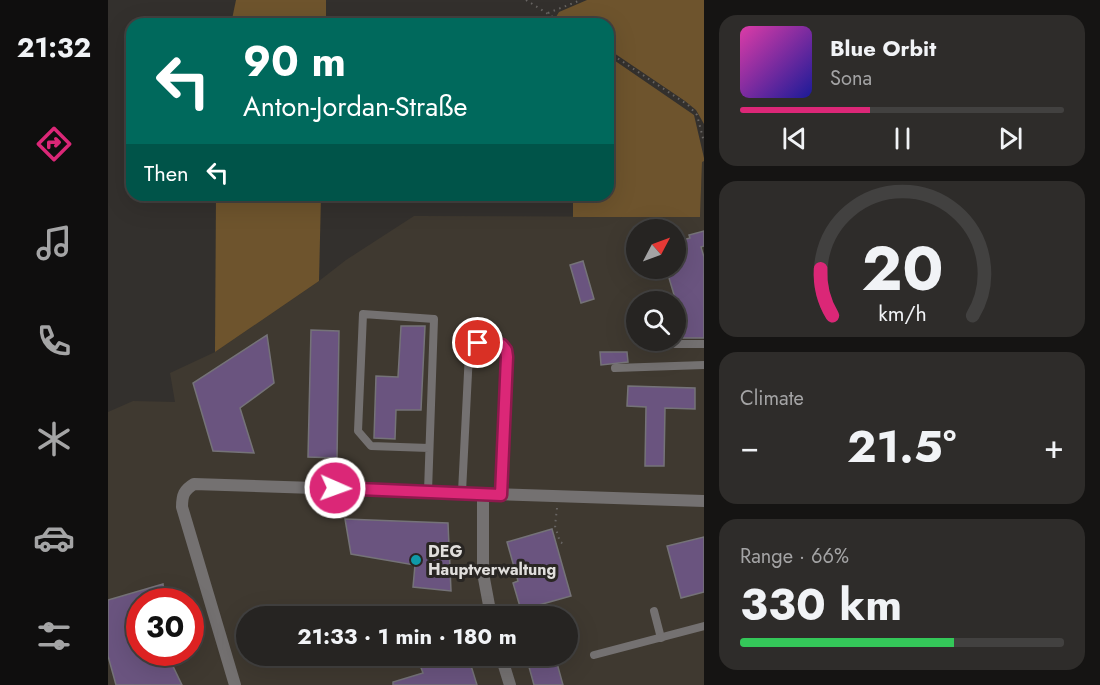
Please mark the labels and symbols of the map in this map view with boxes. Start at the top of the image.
north arrow [626,219,686,279]
pin [452,317,503,368]
position arrow [303,456,367,520]
place label: DEG Hauptverwaltung [428,540,556,581]
marker: DEG Hauptverwaltung [409,553,423,567]
speed limit sign: 30 [126,588,204,666]

